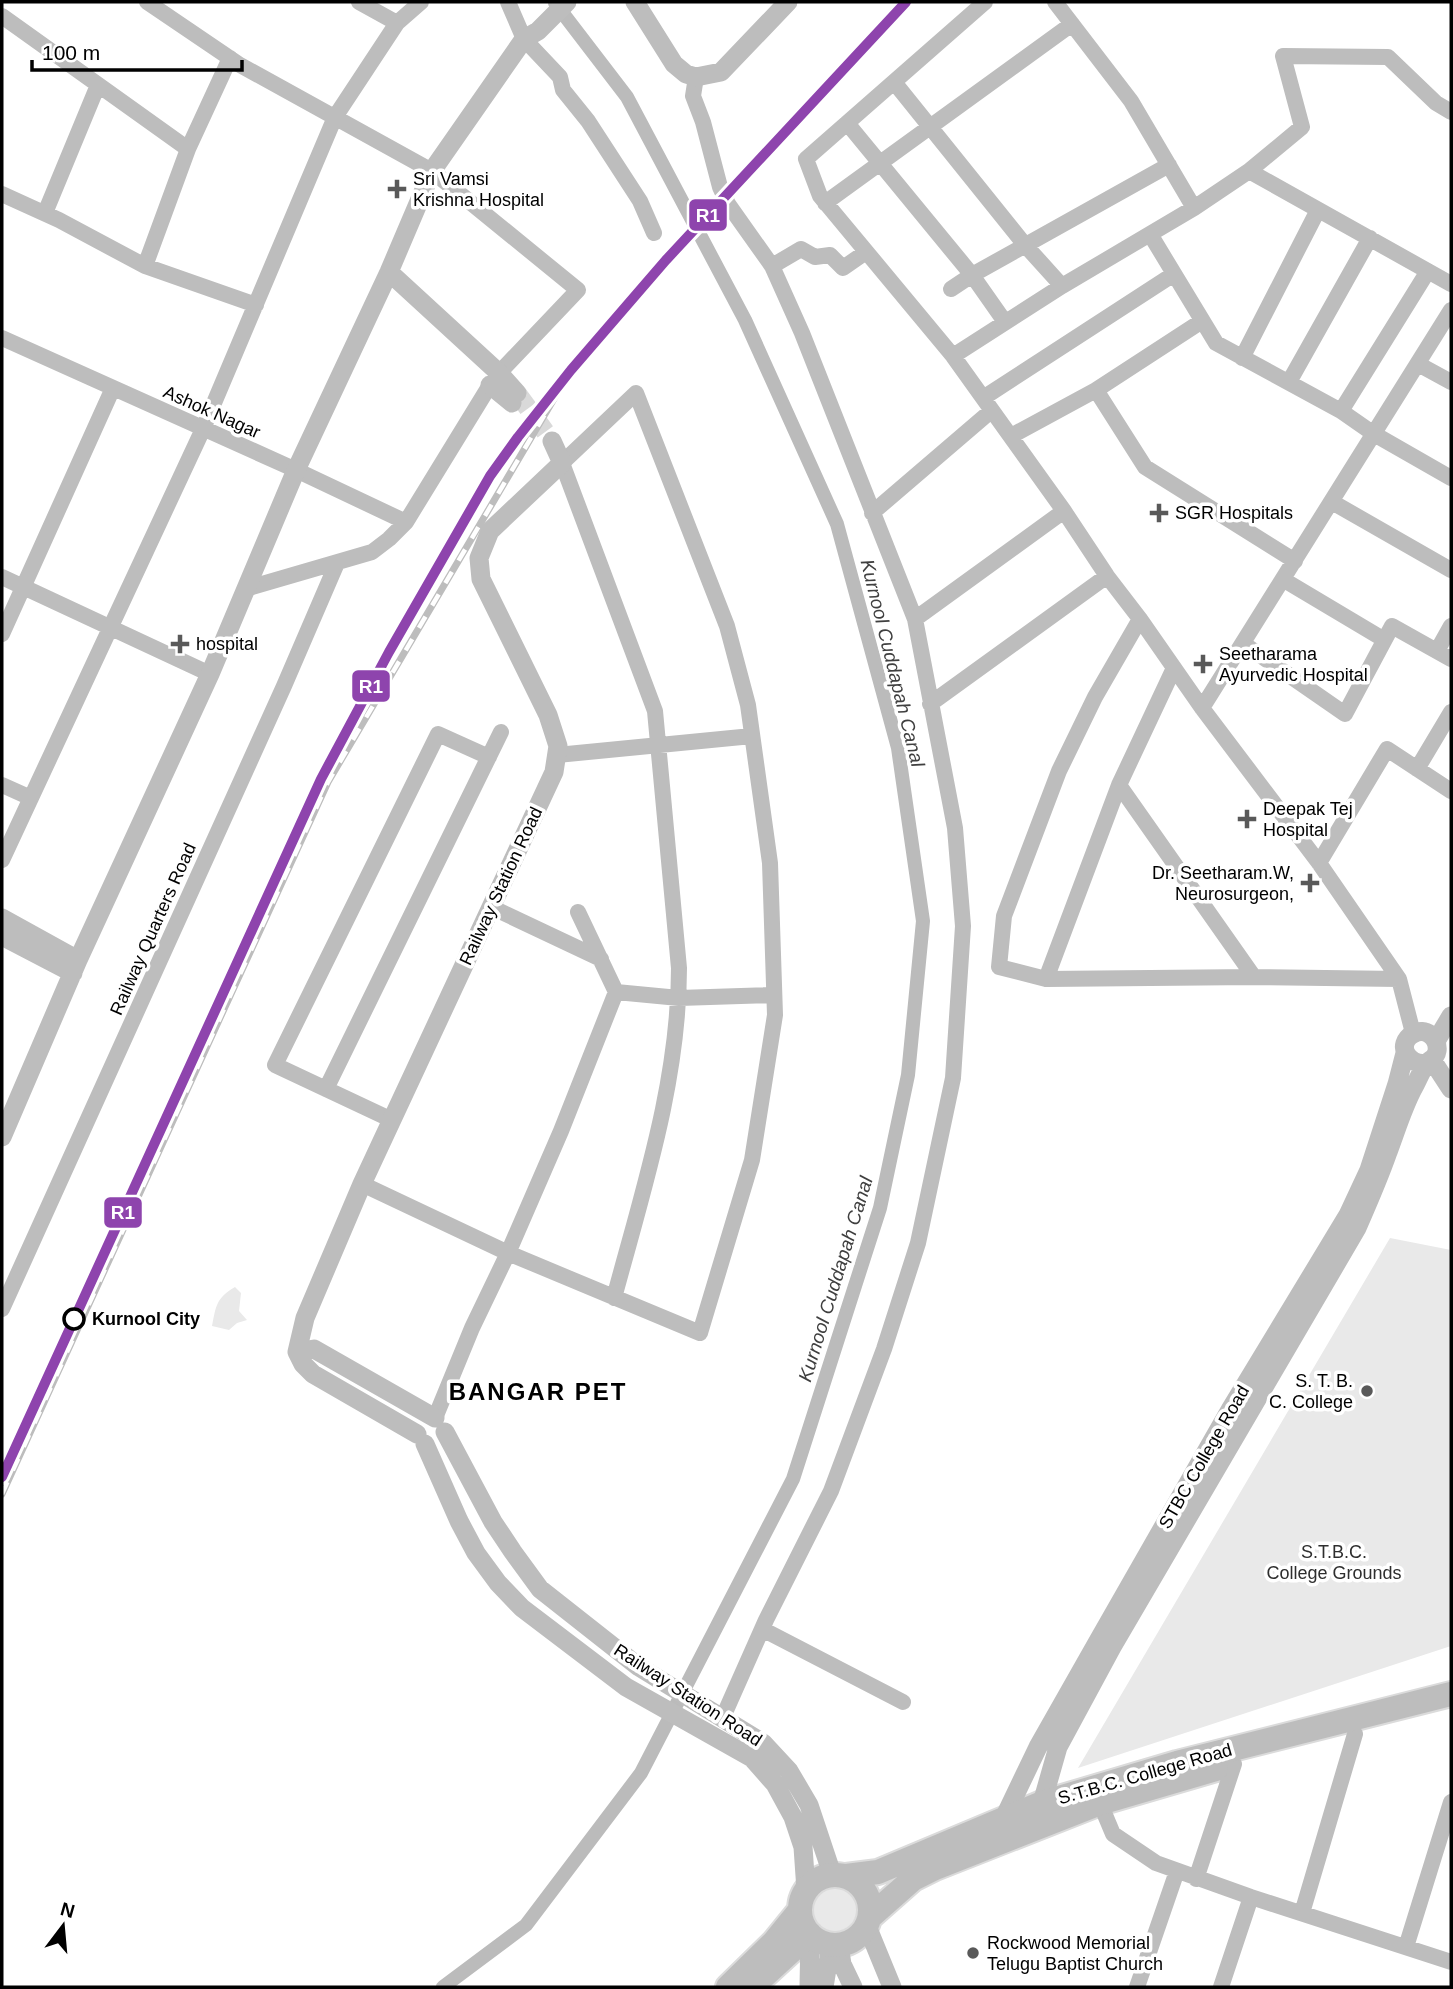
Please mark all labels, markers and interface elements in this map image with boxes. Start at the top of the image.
scale bar [32,28,242,72]
text: 100 m [42,41,100,64]
place label: Sri Vamsi Krishna Hospital [413,169,544,210]
marker: Sri Vamsi Krishna Hospital [387,179,407,199]
line badge: R1 [688,198,728,232]
text: R1 [696,205,721,226]
street label: Ashok Nagar [160,382,264,442]
marker: SGR Hospitals [1149,503,1169,523]
place label: SGR Hospitals [1175,503,1293,523]
water label: Kurnool Cuddapah Canal [857,557,929,770]
marker: hospital [170,634,190,654]
place label: hospital [196,634,258,654]
place label: Seetharama Ayurvedic Hospital [1219,644,1368,685]
marker: Seetharama Ayurvedic Hospital [1193,654,1213,674]
line badge: R1 [351,669,391,703]
text: R1 [359,676,384,697]
place label: Deepak Tej Hospital [1263,799,1353,840]
street label: Railway Station Road [456,804,546,968]
marker: Deepak Tej Hospital [1237,809,1257,829]
street label: Railway Quarters Road [106,840,200,1018]
place label: Dr. Seetharam.W, Neurosurgeon, [1152,863,1294,904]
marker: Dr. Seetharam.W, Neurosurgeon, [1300,873,1320,893]
water label: Kurnool Cuddapah Canal [794,1173,877,1384]
line badge: R1 [103,1196,143,1229]
text: R1 [111,1202,136,1223]
marker: Kurnool City [63,1308,85,1330]
place label: Kurnool City [92,1309,200,1329]
place label: S. T. B. C. College [1269,1371,1353,1412]
district label: BANGAR PET [449,1378,627,1405]
street label: STBC College Road [1155,1382,1253,1532]
marker: S. T. B. C. College [1359,1383,1375,1399]
park label: S.T.B.C. College Grounds [1266,1542,1402,1583]
street label: Railway Station Road [610,1640,766,1750]
street label: S.T.B.C. College Road [1056,1740,1234,1808]
north arrow [28,1891,98,1961]
text: N [58,1898,77,1922]
place label: Rockwood Memorial Telugu Baptist Church [987,1933,1163,1974]
marker: Rockwood Memorial Telugu Baptist Church [965,1945,981,1961]

